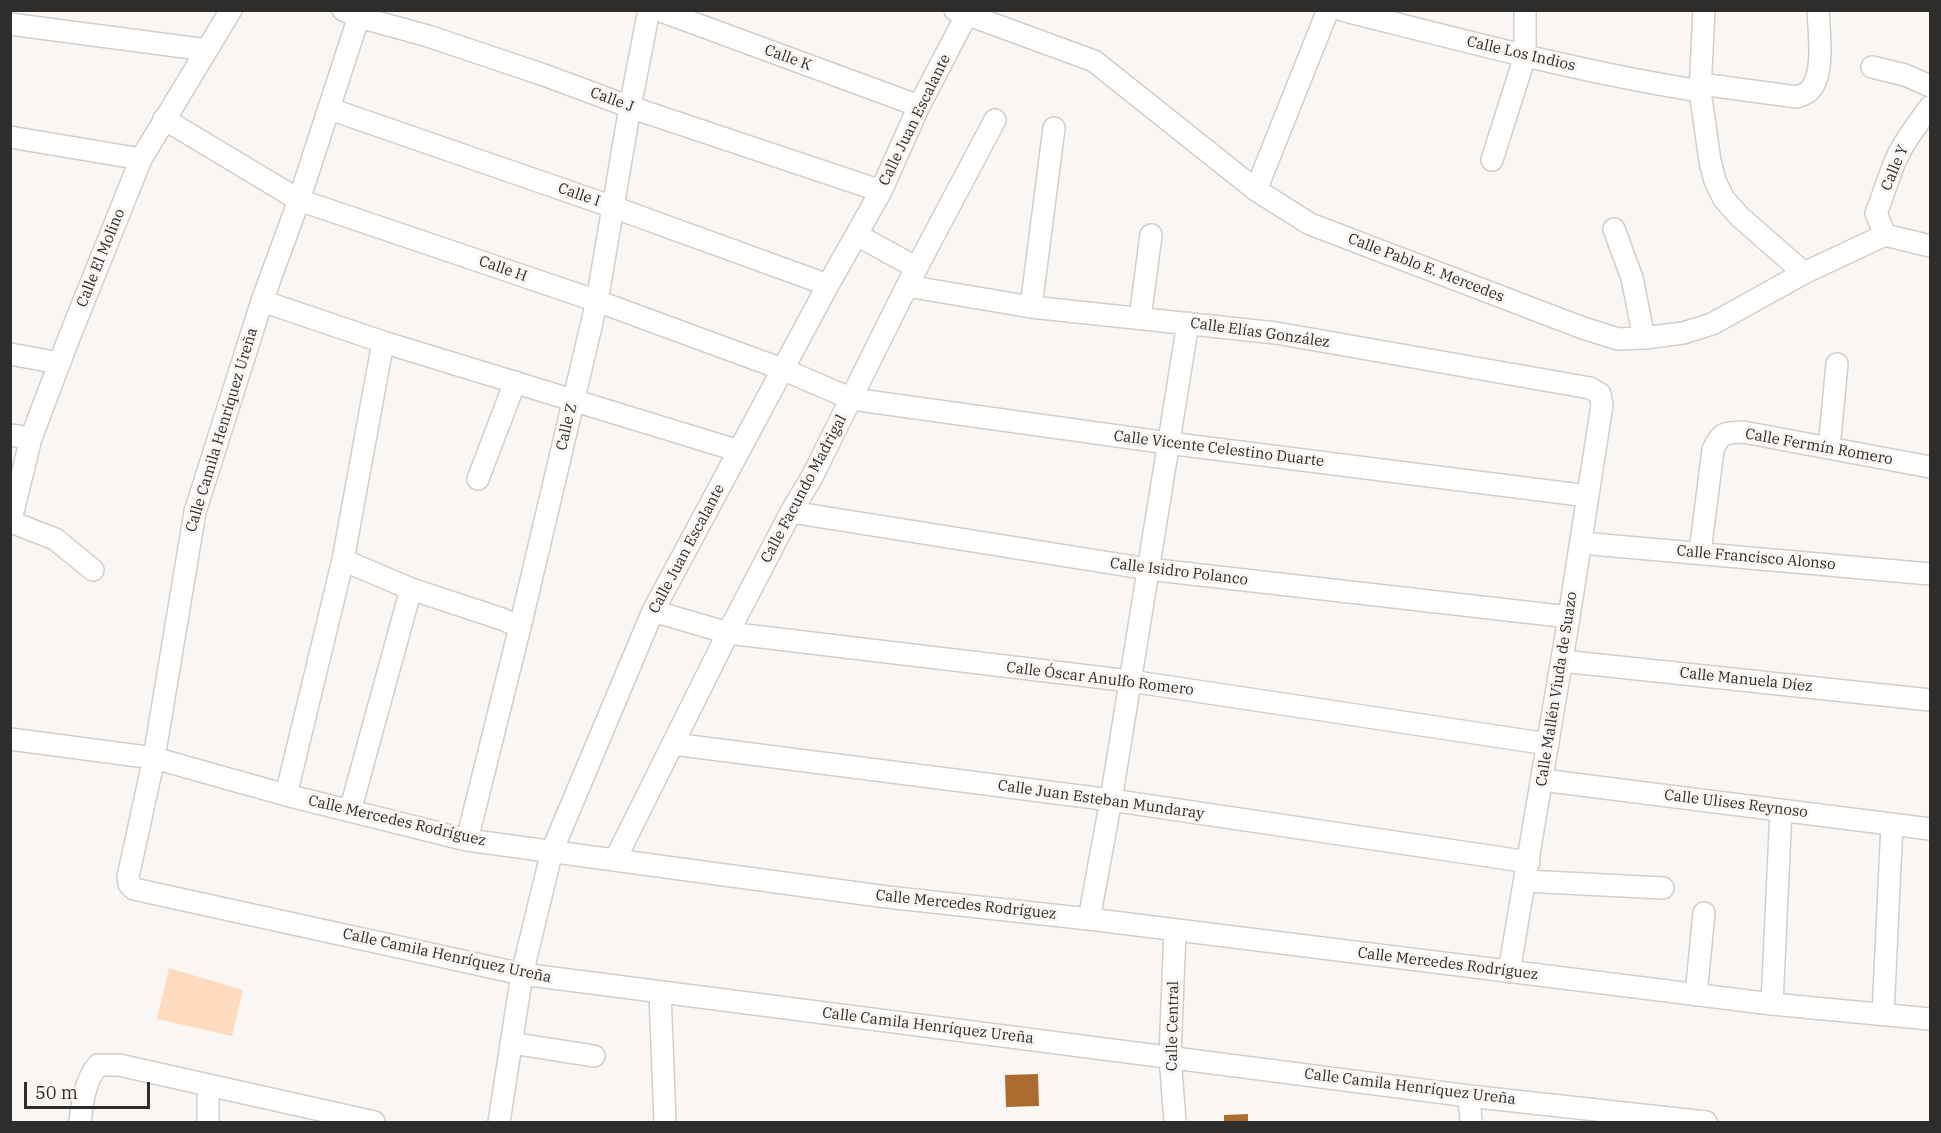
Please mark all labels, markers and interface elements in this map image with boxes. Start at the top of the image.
street label: Calle Los Indios [1465,33,1577,75]
street label: Calle K [762,41,814,75]
street label: Calle Juan Escalante [875,51,955,189]
street label: Calle J [588,84,636,116]
street label: Calle Y [1877,142,1913,194]
street label: Calle I [556,179,602,211]
street label: Calle El Molino [73,206,129,310]
street label: Calle Pablo E. Mercedes [1345,230,1507,306]
street label: Calle H [476,252,530,286]
street label: Calle Elías González [1189,314,1331,352]
street label: Calle Camila Henríquez Ureña [182,326,262,534]
street label: Calle Z [553,402,581,452]
street label: Calle Facundo Madrigal [757,412,851,566]
street label: Calle Fermín Romero [1744,425,1894,469]
street label: Calle Vicente Celestino Duarte [1113,427,1325,471]
street label: Calle Juan Escalante [645,481,729,617]
street label: Calle Francisco Alonso [1676,542,1836,574]
street label: Calle Isidro Polanco [1109,555,1249,589]
street label: Calle Mallén Viuda de Suazo [1533,590,1581,788]
street label: Calle Óscar Anulfo Romero [1005,659,1195,699]
street label: Calle Manuela Díez [1679,664,1813,696]
street label: Calle Juan Esteban Mundaray [997,777,1205,823]
street label: Calle Ulises Reynoso [1663,786,1809,822]
street label: Calle Mercedes Rodríguez [306,792,488,850]
street label: Calle Mercedes Rodríguez [875,887,1057,923]
street label: Calle Camila Henríquez Ureña [341,925,553,987]
street label: Calle Mercedes Rodríguez [1357,944,1539,984]
street label: Calle Central [1163,981,1183,1071]
street label: Calle Camila Henríquez Ureña [821,1004,1035,1048]
street label: Calle Camila Henríquez Ureña [1303,1065,1517,1109]
scale bar [27,1070,153,1108]
text: 50 m [35,1081,78,1104]

